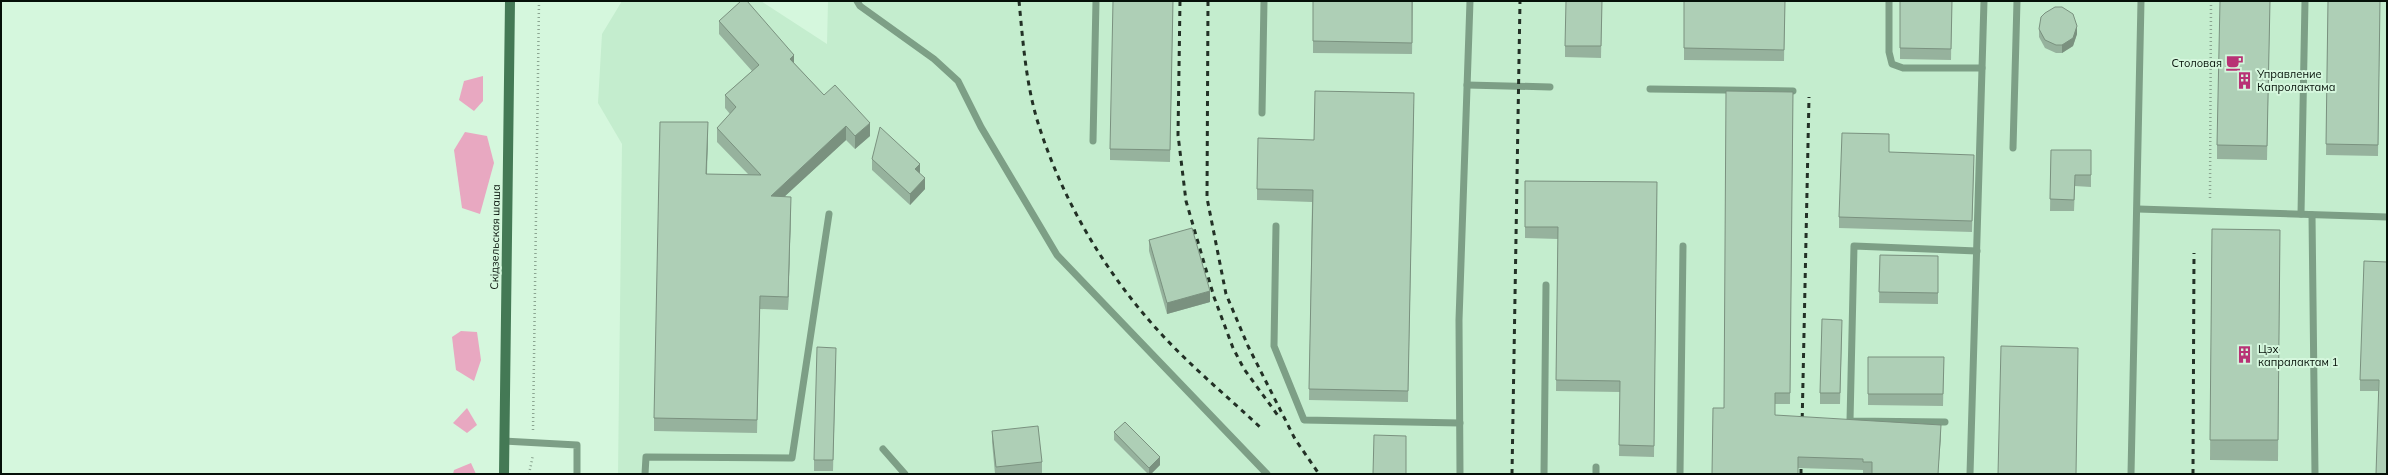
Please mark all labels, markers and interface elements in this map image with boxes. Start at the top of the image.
cafe icon: Столовая [2225,53,2245,73]
place label: Столовая [2171,56,2222,70]
place label: Управление Капролактама [2256,67,2335,94]
building icon: Управление Капролактама [2234,70,2254,90]
street label: Скідзельская шаша [487,184,503,290]
place label: Цэх капралактам 1 [2258,342,2338,369]
building icon: Цэх капралактам 1 [2235,345,2255,365]

